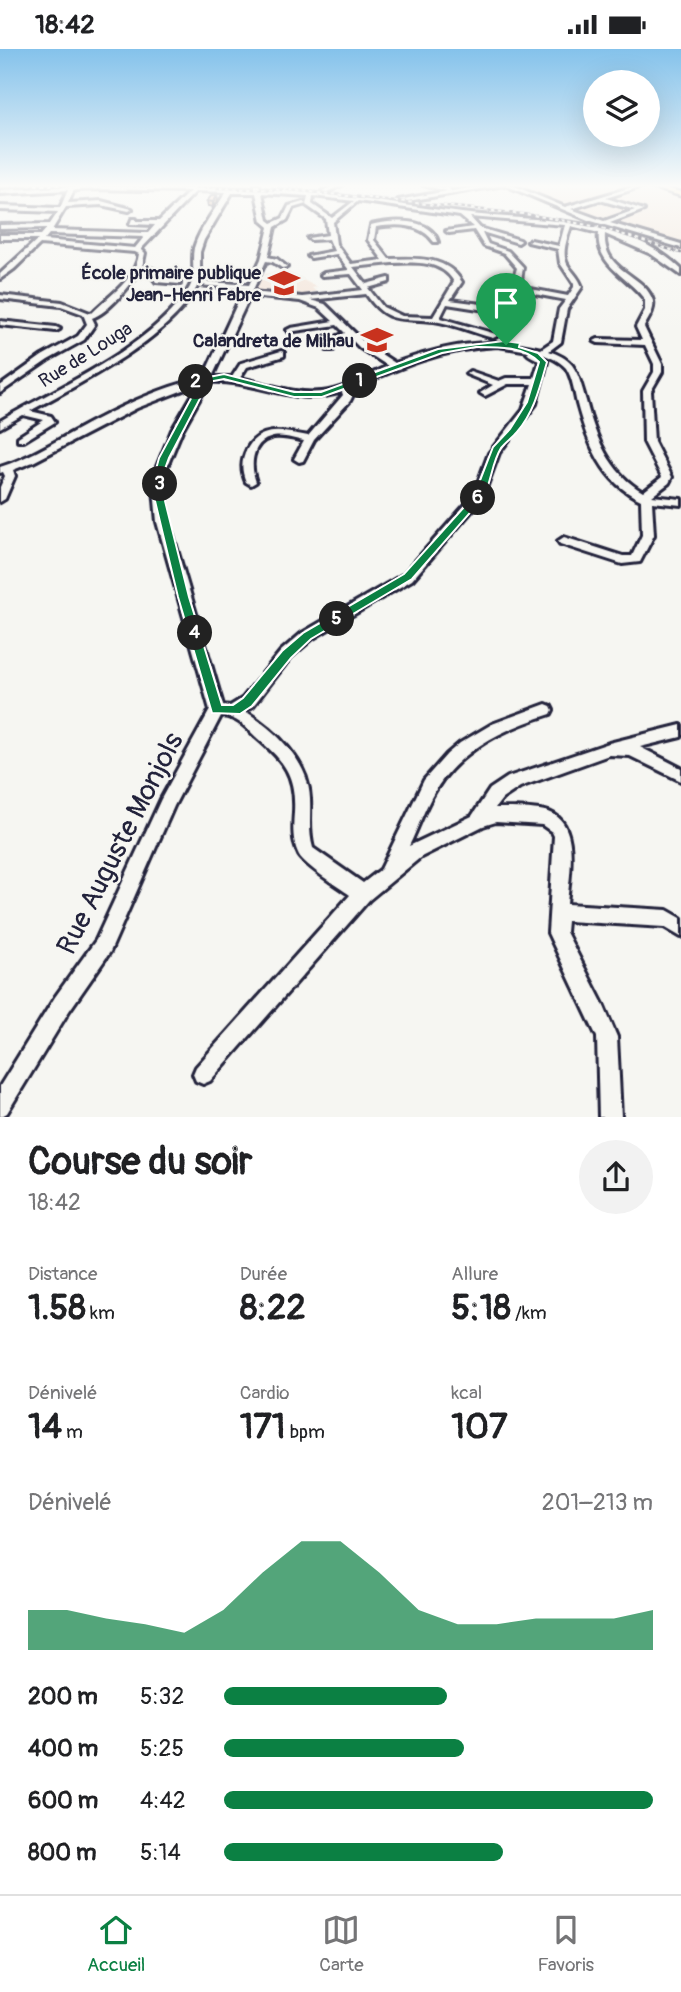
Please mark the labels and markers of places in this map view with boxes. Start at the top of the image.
place label: École primaire publique Jean-Henri Fabre [81,261,262,307]
school or university icon: École primaire publique Jean-Henri Fabre [267,266,301,300]
pin [476,273,536,345]
school or university icon: Calandreta de Milhau [360,323,394,357]
place label: Calandreta de Milhau [193,329,354,353]
pin: 1 [342,363,378,399]
pin: 2 [178,365,214,399]
pin: 3 [142,467,178,501]
pin: 6 [461,481,496,515]
pin: 5 [320,601,354,637]
pin: 4 [178,615,212,651]

